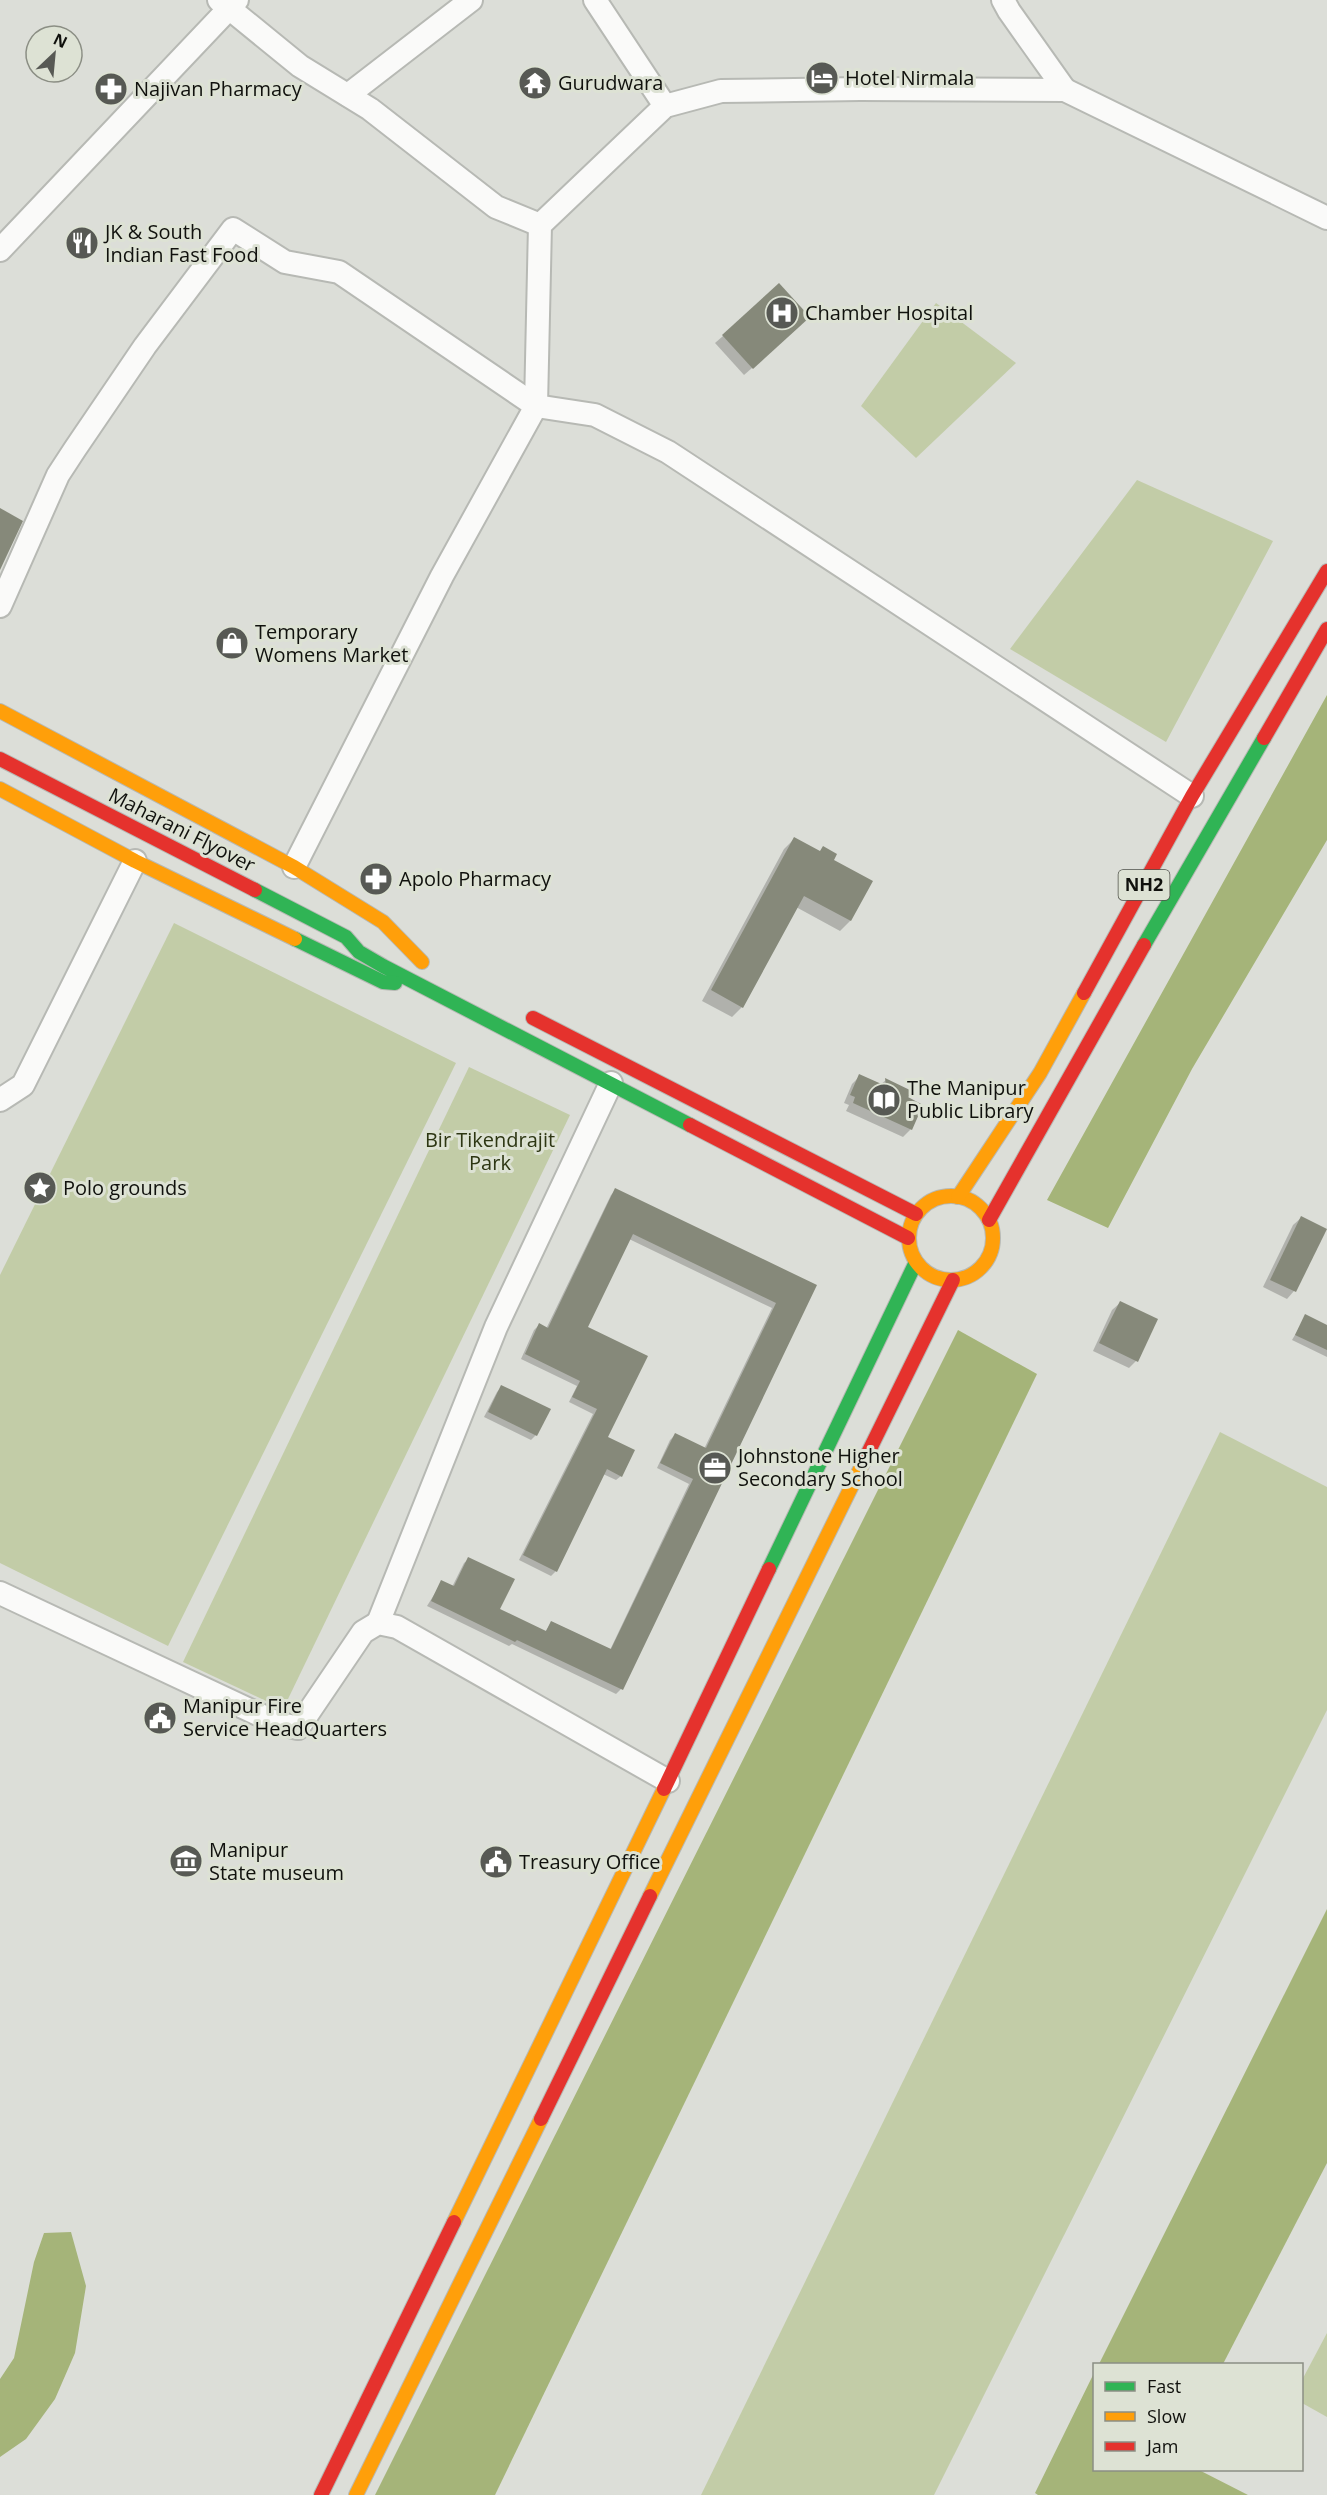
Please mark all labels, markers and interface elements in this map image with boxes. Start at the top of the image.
north arrow [24,24,84,84]
text: N [50,28,71,53]
hotel icon: Hotel Nirmala [804,60,840,96]
place label: Hotel Nirmala [845,64,974,91]
temple icon: Gurudwara [517,65,553,101]
place label: Gurudwara [558,69,663,96]
pharmacy icon: Najivan Pharmacy [93,71,129,107]
place label: Najivan Pharmacy [134,75,303,102]
place label: JK & South Indian Fast Food [103,218,259,268]
restaurant icon: JK & South Indian Fast Food [64,225,100,261]
hospital icon: Chamber Hospital [764,295,800,331]
place label: Chamber Hospital [805,299,973,326]
place label: Temporary Womens Market [255,618,408,668]
shop icon: Temporary Womens Market [214,625,250,661]
street label: Maharani Flyover [104,781,260,878]
pharmacy icon: Apolo Pharmacy [358,861,394,897]
place label: Apolo Pharmacy [399,865,552,892]
road number: NH2 [1118,870,1170,900]
place label: The Manipur Public Library [907,1074,1035,1124]
library icon: The Manipur Public Library [866,1082,902,1118]
park label: Bir Tikendrajit Park [425,1126,555,1176]
place icon: Polo grounds [22,1170,58,1206]
place label: Polo grounds [63,1174,187,1201]
place label: Johnstone Higher Secondary School [736,1442,903,1492]
office icon: Johnstone Higher Secondary School [697,1450,733,1486]
place label: Manipur Fire Service HeadQuarters [183,1692,387,1742]
public building icon: Manipur Fire Service HeadQuarters [142,1700,178,1736]
place label: Manipur State museum [209,1836,344,1886]
museum icon: Manipur State museum [168,1843,204,1879]
public building icon: Treasury Office [478,1844,514,1880]
place label: Treasury Office [519,1848,661,1875]
legend [1093,2363,1303,2471]
text: Fast [1147,2374,1181,2398]
text: Slow [1147,2404,1186,2428]
text: Jam [1145,2434,1179,2458]

